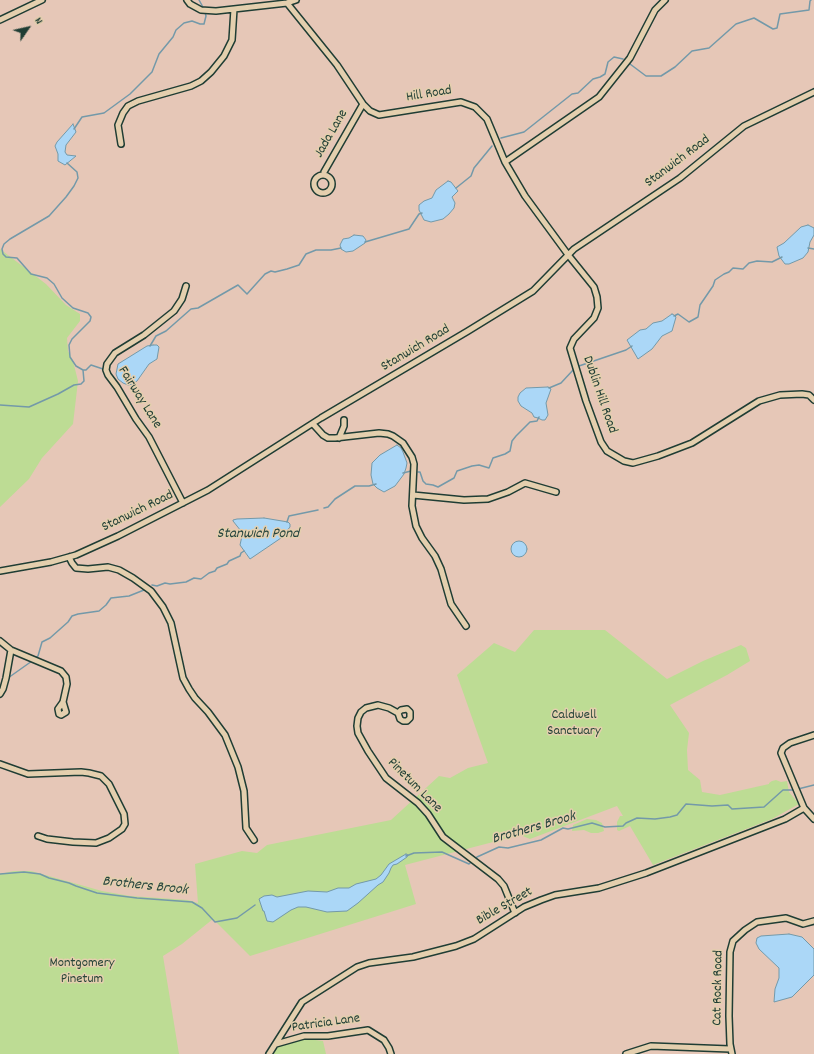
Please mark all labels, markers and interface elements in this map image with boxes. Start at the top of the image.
north arrow [8,8,48,48]
text: N [30,15,46,28]
street label: Hill Road [405,83,453,107]
street label: Jada Lane [311,107,353,161]
street label: Stanwich Road [642,132,714,192]
street label: Stanwich Road [379,322,453,376]
street label: Dublin Hill Road [578,354,620,436]
street label: Fairway Lane [113,364,165,432]
street label: Stanwich Road [100,487,176,537]
water label: Stanwich Pond [217,526,299,544]
park label: Caldwell Sanctuary [547,708,601,740]
street label: Pinetum Lane [383,755,445,817]
water label: Brothers Brook [490,809,578,849]
water label: Brothers Brook [101,874,189,900]
street label: Bible Street [474,884,536,930]
street label: Cat Rock Road [710,950,728,1026]
park label: Montgomery Pinetum [49,956,115,988]
street label: Patricia Lane [291,1011,361,1037]

